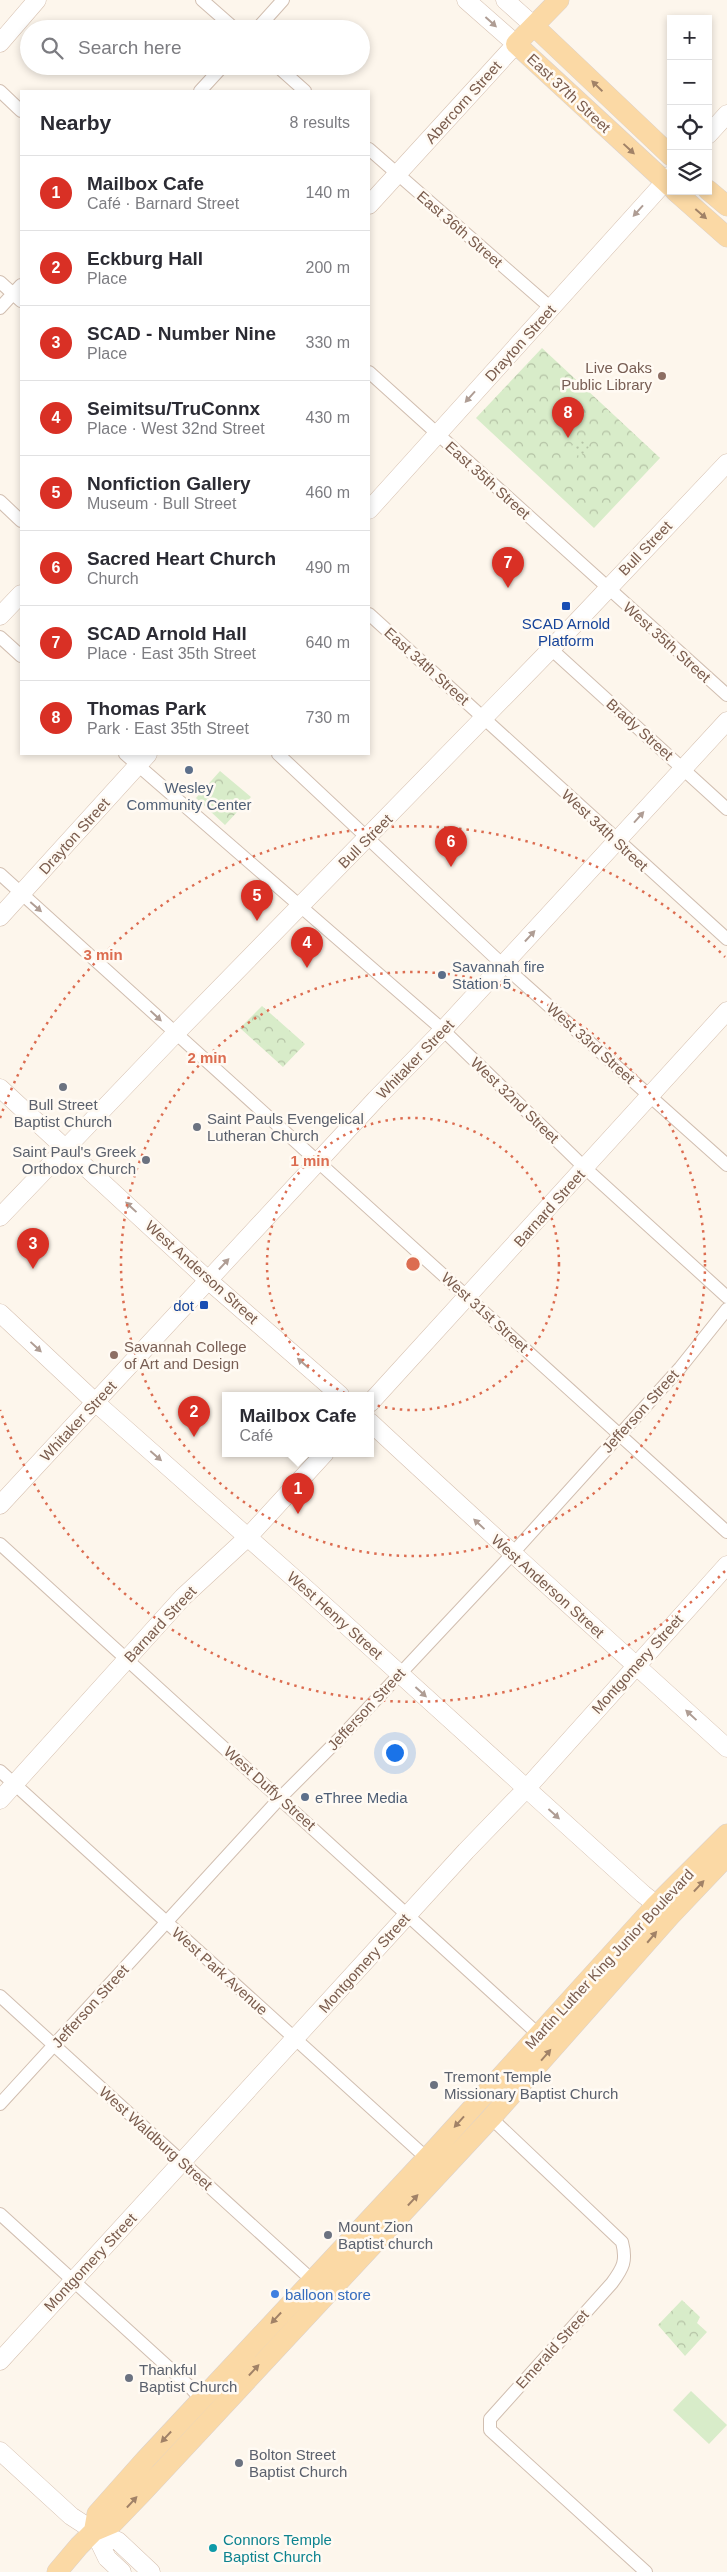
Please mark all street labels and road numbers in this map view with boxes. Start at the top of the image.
street label: East 37th Street [524,50,615,136]
street label: Abercorn Street [422,57,505,147]
street label: East 36th Street [414,187,507,271]
street label: Drayton Street [481,301,559,385]
street label: East 35th Street [442,438,534,523]
street label: Bull Street [615,517,676,579]
street label: West 35th Street [620,598,715,686]
street label: East 34th Street [381,624,473,709]
street label: Brady Street [603,695,677,764]
street label: West 34th Street [558,786,652,875]
street label: Drayton Street [35,794,113,878]
street label: Bull Street [335,810,396,871]
street label: West 33rd Street [544,999,639,1087]
street label: Whitaker Street [373,1015,458,1102]
street label: West 32nd Street [468,1054,563,1147]
street label: Barnard Street [510,1165,589,1250]
street label: West Anderson Street [142,1217,262,1328]
street label: West 31st Street [438,1269,532,1356]
street label: Jefferson Street [598,1365,682,1456]
street label: Whitaker Street [37,1377,120,1465]
street label: West Anderson Street [488,1531,608,1642]
street label: West Henry Street [284,1568,387,1663]
street label: Barnard Street [121,1582,200,1665]
street label: Montgomery Street [588,1610,687,1717]
street label: Jefferson Street [324,1664,409,1753]
street label: West Duffy Street [221,1743,320,1834]
street label: Martin Luther King Junior Boulevard [521,1866,697,2052]
street label: Montgomery Street [315,1909,414,2016]
street label: West Park Avenue [169,1924,271,2018]
street label: Jefferson Street [48,1960,132,2051]
street label: West Waldburg Street [96,2083,217,2194]
street label: Montgomery Street [40,2209,140,2314]
street label: Emerald Street [512,2306,592,2392]

